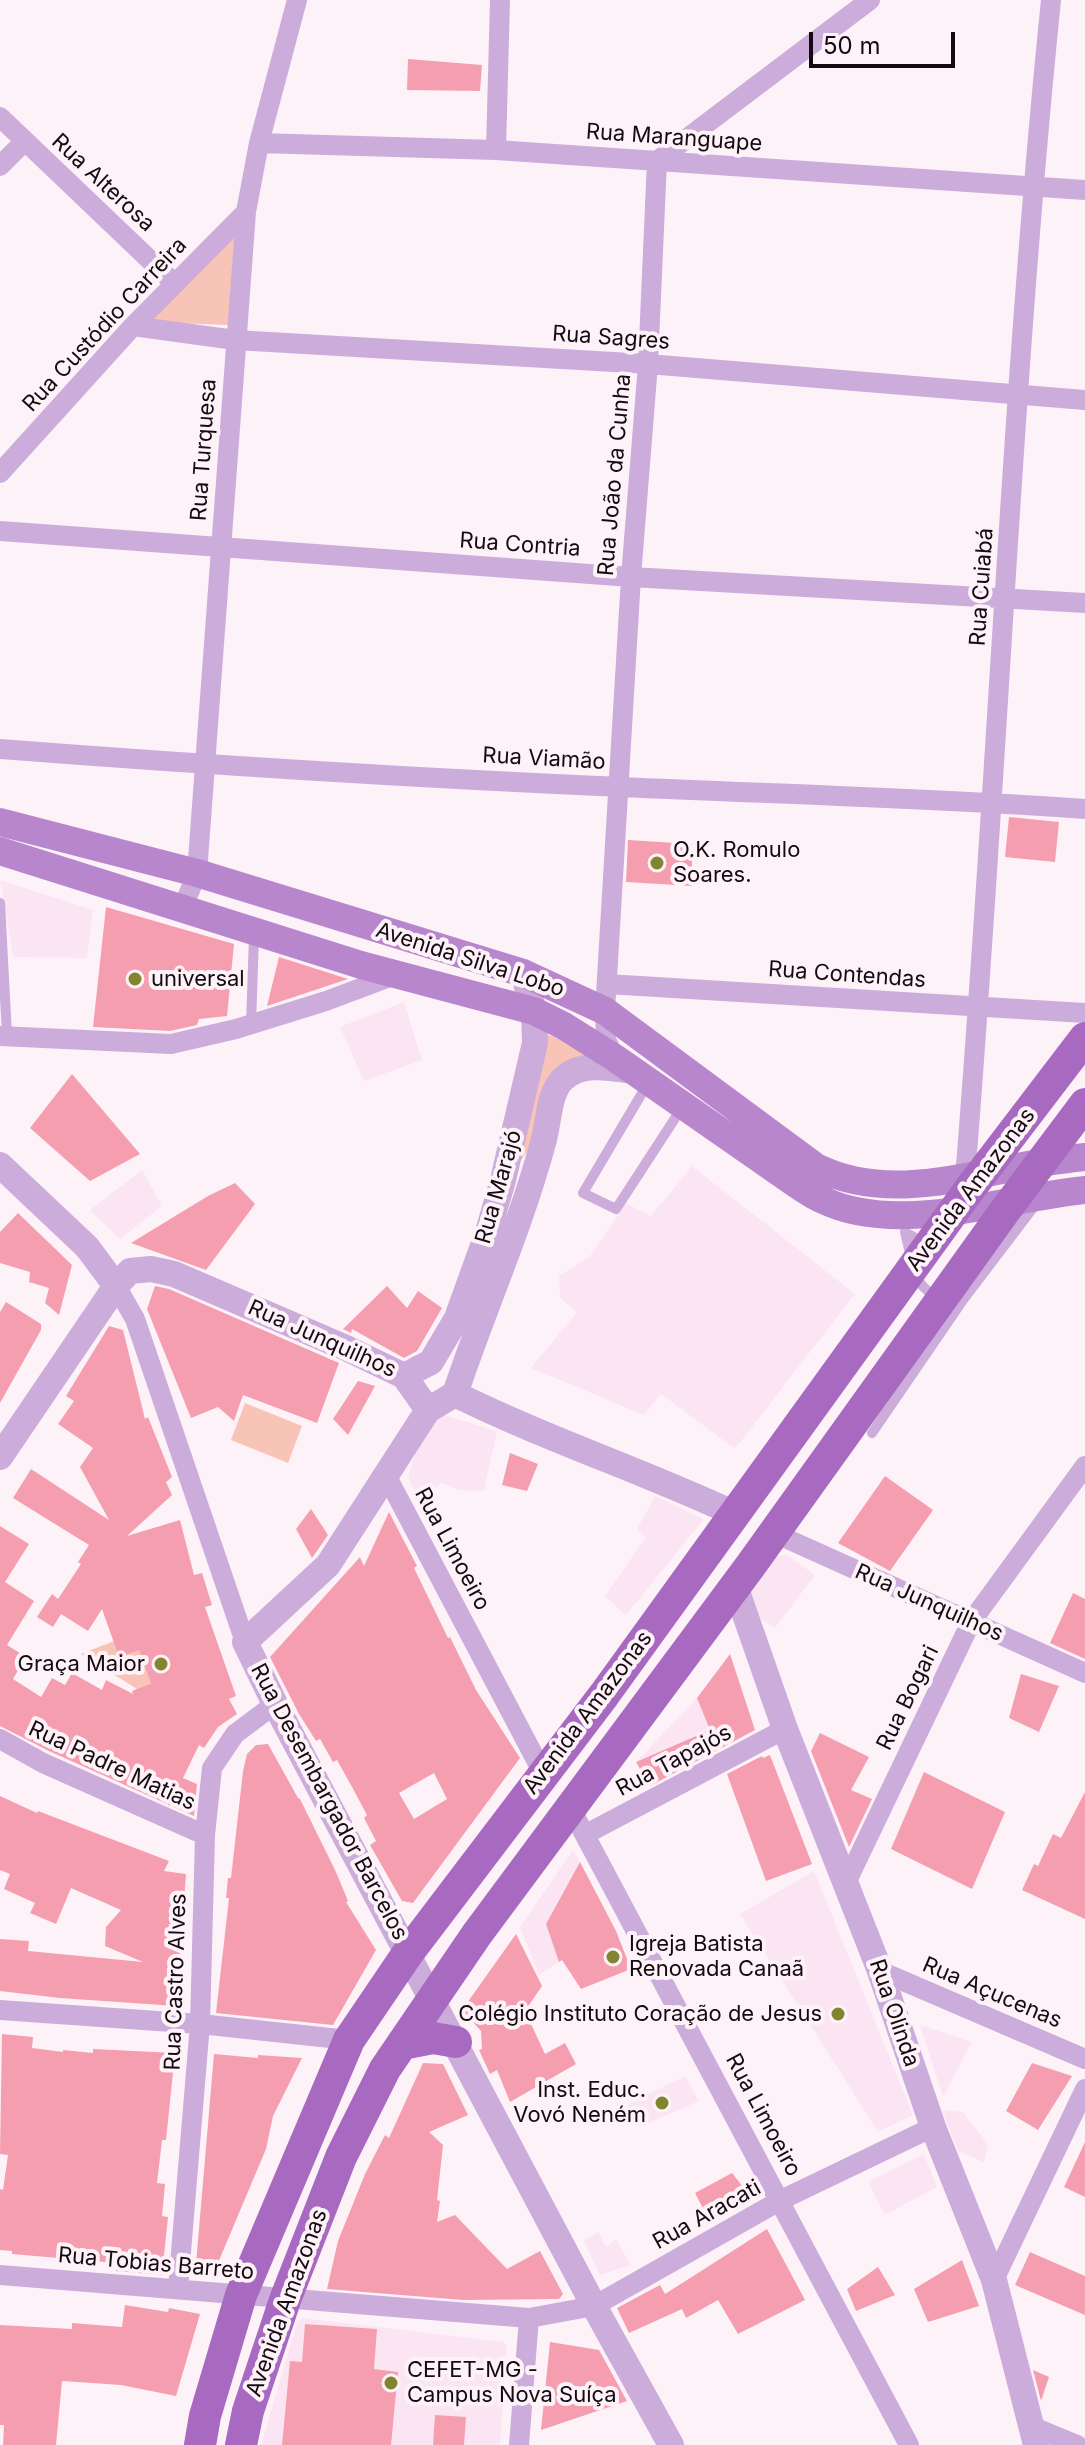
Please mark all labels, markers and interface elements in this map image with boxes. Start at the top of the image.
scale bar [813,16,959,66]
text: 50 m [823,31,881,60]
street label: Rua Maranguape [585,119,763,157]
street label: Rua Alterosa [46,129,160,237]
street label: Rua Custódio Carreira [17,232,193,418]
street label: Rua Sagres [551,321,671,355]
street label: Rua João da Cunha [593,373,637,577]
street label: Rua Turquesa [186,378,222,522]
street label: Rua Cuiabá [965,527,999,647]
street label: Rua Contria [458,528,582,562]
street label: Rua Viamão [482,743,606,775]
place label: O.K. Romulo Soares. [673,837,800,888]
marker: O.K. Romulo Soares. [648,854,666,872]
street label: Avenida Silva Lobo [372,917,568,1003]
street label: Rua Contendas [767,956,927,994]
place label: universal [151,966,245,992]
marker: universal [126,970,144,988]
street label: Avenida Amazonas [901,1103,1041,1277]
street label: Rua Marajó [470,1127,528,1247]
street label: Rua Junquilhos [244,1295,400,1383]
street label: Rua Limoeiro [409,1483,495,1615]
street label: Rua Junquilhos [851,1559,1007,1647]
street label: Avenida Amazonas [518,1626,658,1800]
street label: Rua Bogari [871,1641,945,1755]
place label: Graça Maior [18,1651,145,1677]
marker: Graça Maior [152,1655,170,1673]
street label: Rua Desembargador Barcelos [245,1659,413,1945]
street label: Rua Padre Matias [24,1716,200,1816]
street label: Rua Tapajós [612,1720,736,1802]
street label: Rua Castro Alves [160,1893,192,2071]
place label: Igreja Batista Renovada Canaã [629,1931,804,1982]
marker: Igreja Batista Renovada Canaã [604,1948,622,1966]
street label: Rua Açucenas [918,1952,1066,2034]
street label: Rua Olinda [863,1956,925,2070]
place label: Colégio Instituto Coração de Jesus [458,2001,822,2027]
marker: Colégio Instituto Coração de Jesus [829,2005,847,2023]
street label: Rua Limoeiro [720,2049,806,2181]
place label: Inst. Educ. Vovó Neném [513,2077,646,2128]
marker: Inst. Educ. Vovó Neném [653,2094,671,2112]
street label: Rua Aracati [648,2175,766,2255]
street label: Avenida Amazonas [241,2206,333,2400]
street label: Rua Tobias Barreto [57,2242,255,2286]
place label: CEFET-MG - Campus Nova Suíça [407,2357,617,2408]
marker: CEFET-MG - Campus Nova Suíça [382,2374,400,2392]

